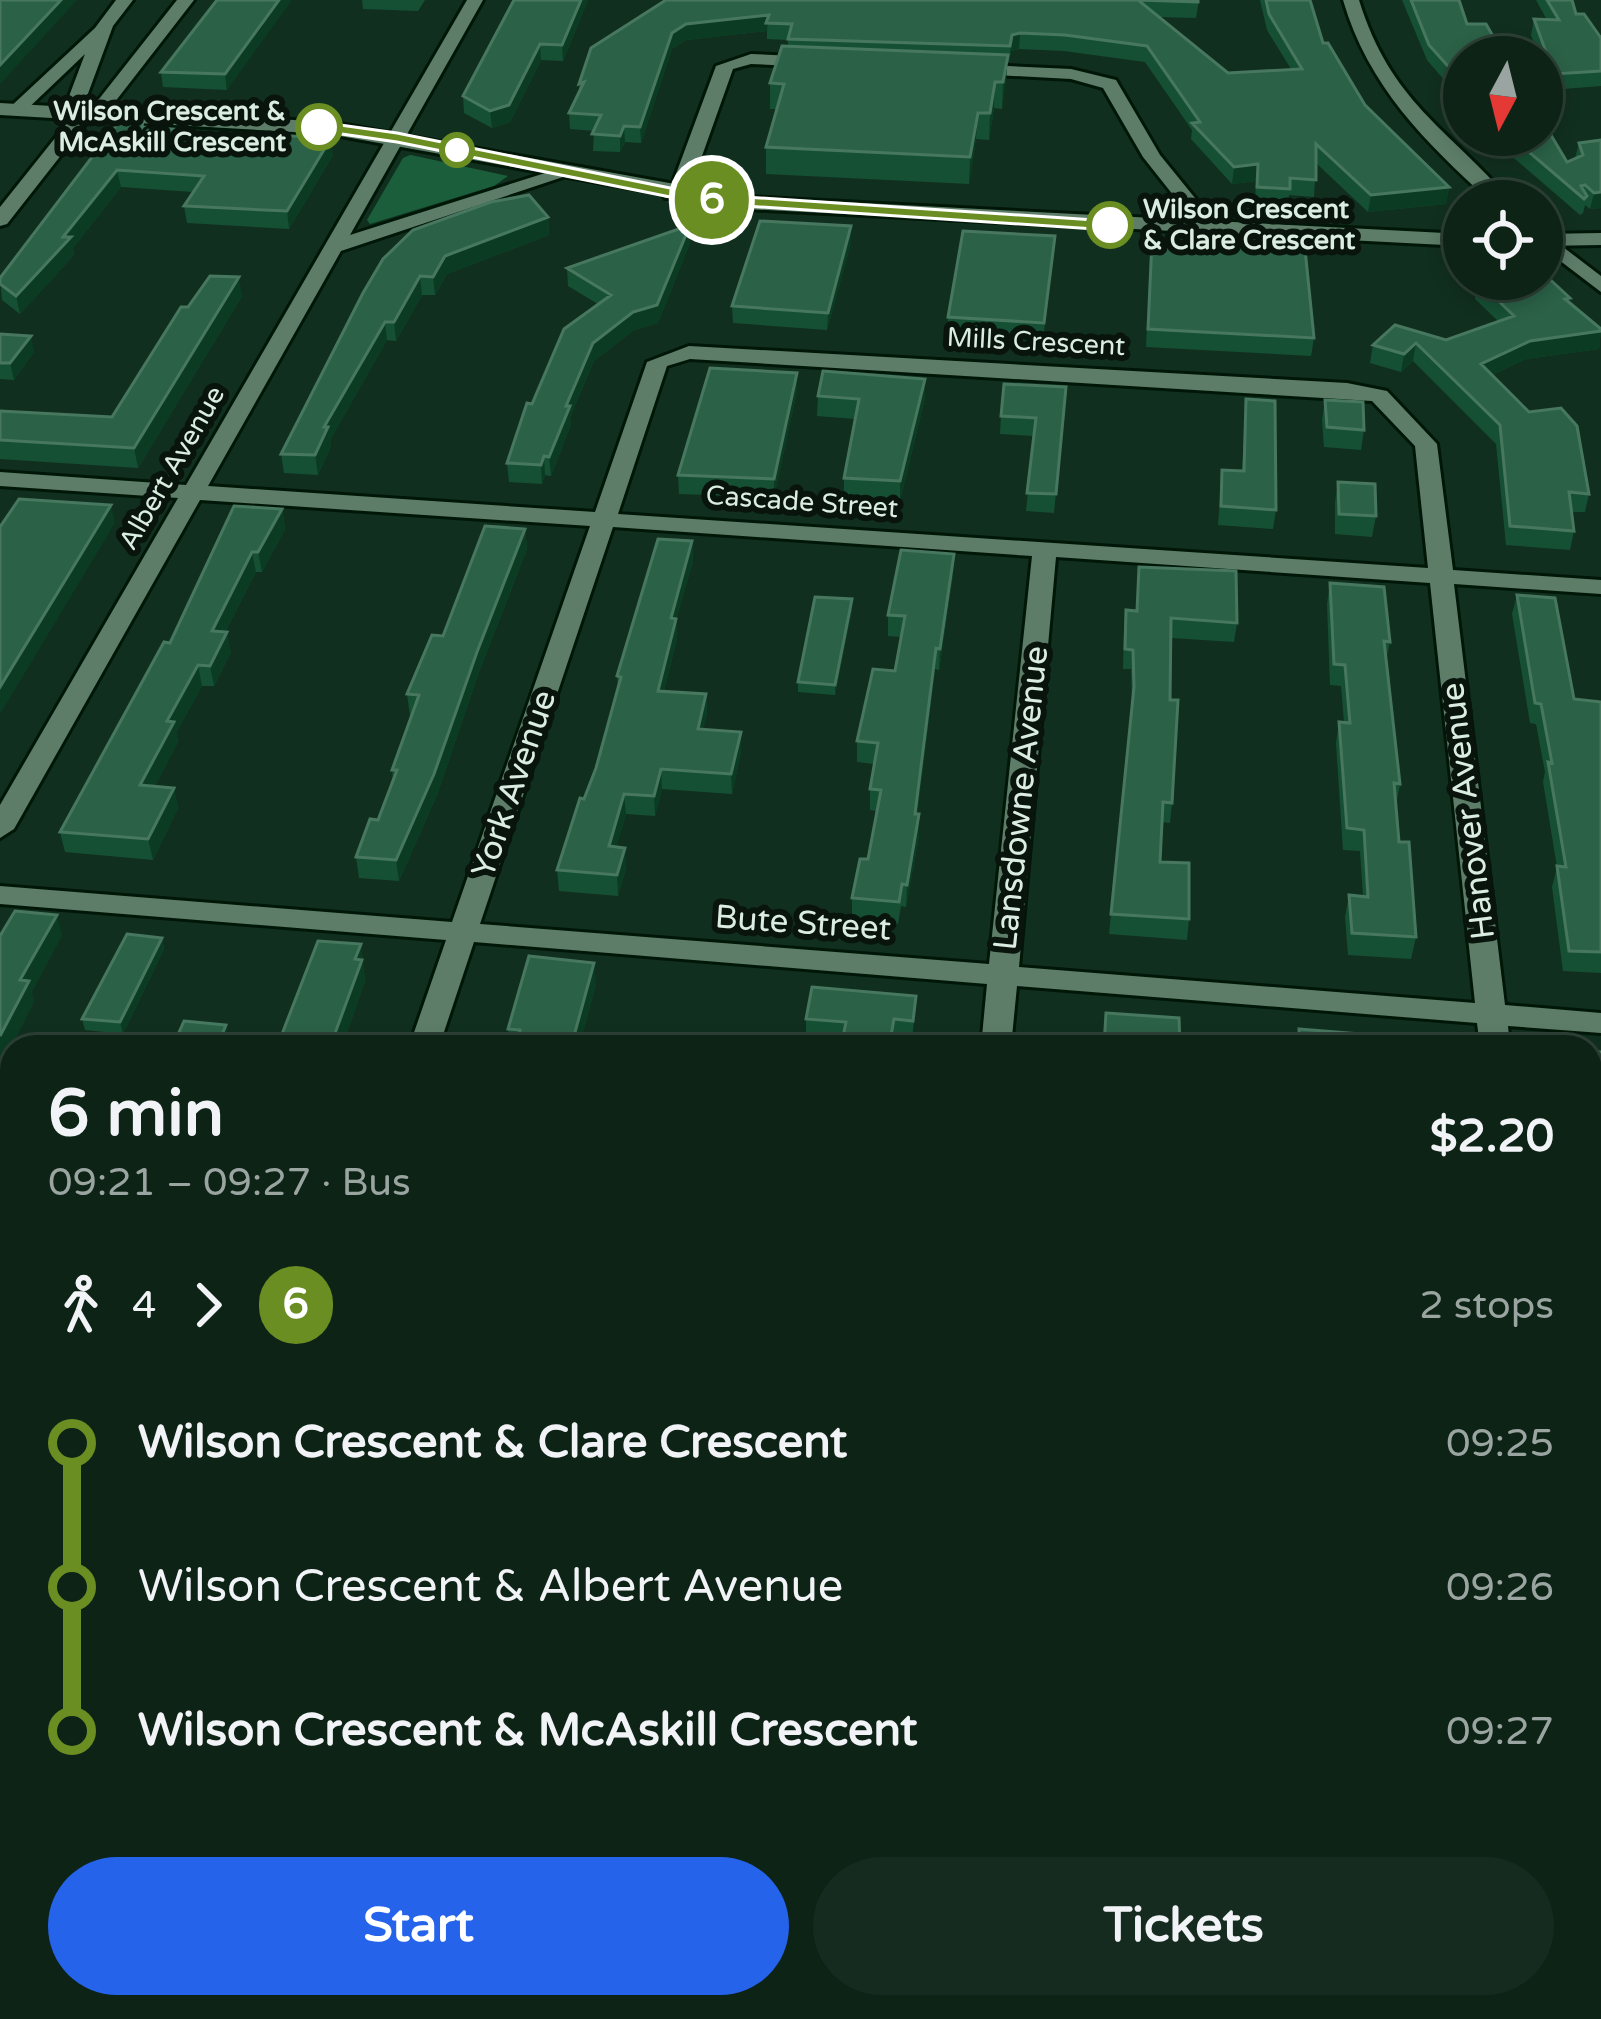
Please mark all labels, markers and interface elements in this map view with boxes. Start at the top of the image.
north arrow [1443,36,1563,156]
map controls [1443,36,1563,300]
place label: Wilson Crescent & McAskill Crescent [53,95,287,159]
marker: Wilson Crescent & McAskill Crescent [297,105,341,149]
unlabelled marker [441,134,473,166]
line badge: 6 [673,161,751,239]
text: 6 [699,174,725,225]
button: locate [1443,180,1563,300]
place label: Wilson Crescent & Clare Crescent [1143,193,1356,257]
marker: Wilson Crescent & Clare Crescent [1088,203,1132,247]
street label: Mills Crescent [946,321,1126,363]
street label: Albert Avenue [112,380,232,556]
street label: Cascade Street [705,479,899,525]
street label: Lansdowne Avenue [986,644,1056,952]
street label: Hanover Avenue [1433,680,1503,942]
street label: York Avenue [464,685,564,883]
street label: Bute Street [714,897,892,949]
text: 6 min [48,1074,224,1154]
text: $2.20 [1430,1110,1554,1164]
text: 09:21 – 09:27 · Bus [48,1159,411,1206]
icon: walk [48,1272,114,1338]
icon: forward [175,1272,241,1338]
text: 6 [283,1279,309,1330]
text: 4 [132,1282,157,1329]
text: 2 stops [1419,1282,1554,1329]
text: Wilson Crescent & Clare Crescent [138,1416,847,1470]
text: 09:25 [1446,1420,1554,1467]
text: Wilson Crescent & Albert Avenue [138,1560,843,1614]
text: 09:26 [1446,1564,1554,1611]
text: Wilson Crescent & McAskill Crescent [138,1704,918,1758]
text: 09:27 [1446,1708,1554,1755]
button: Start [48,1857,789,1995]
button: Tickets [813,1857,1554,1995]

